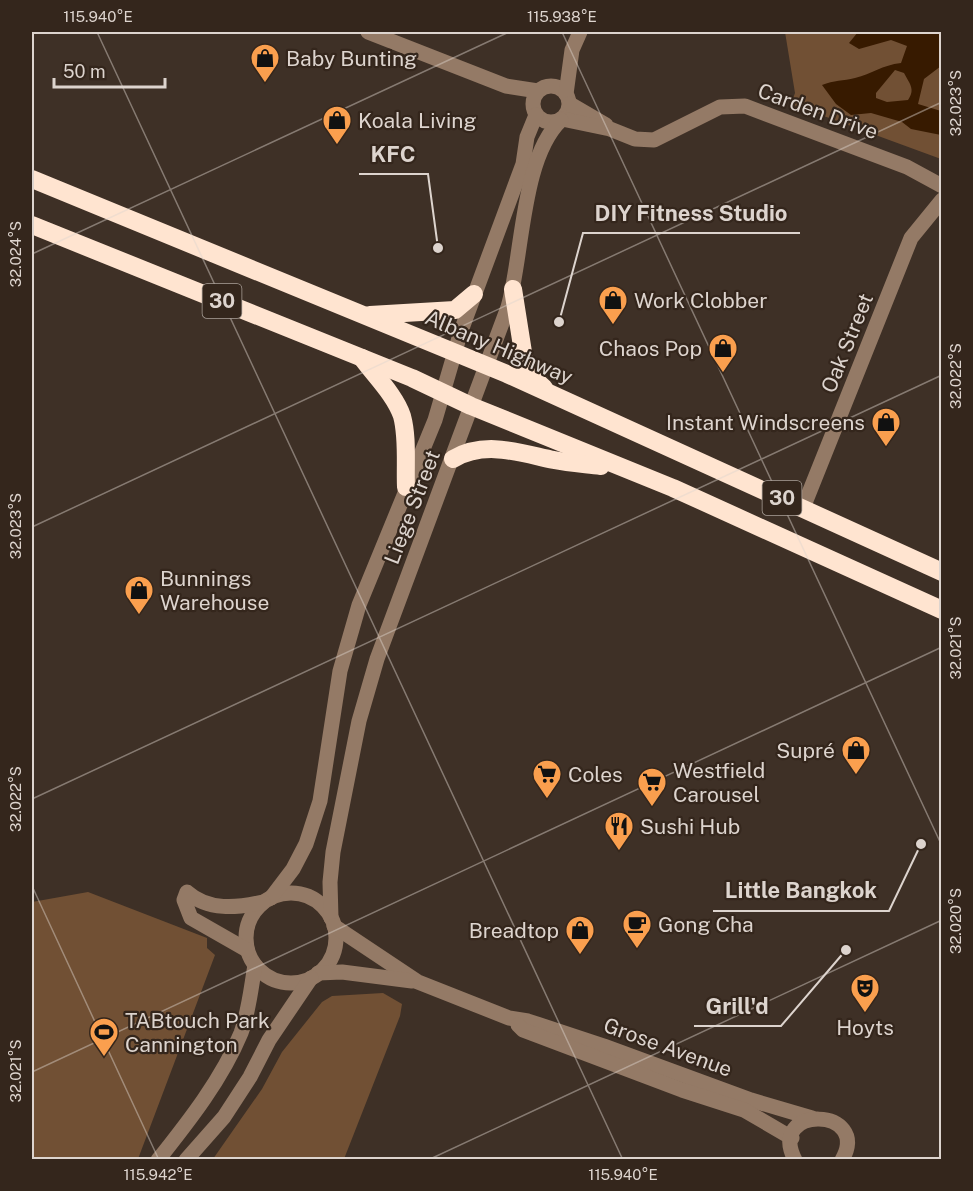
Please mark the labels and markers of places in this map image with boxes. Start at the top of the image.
shop icon: Baby Bunting [249,42,281,84]
place label: Baby Bunting [286,46,417,71]
shop icon: Koala Living [321,104,353,146]
place label: Koala Living [358,108,477,133]
callout: KFC [359,134,428,174]
callout: DIY Fitness Studio [583,193,800,233]
shop icon: Work Clobber [597,284,629,326]
place label: Work Clobber [634,288,767,313]
shop icon: Chaos Pop [707,332,739,374]
place label: Chaos Pop [599,336,702,361]
shop icon: Instant Windscreens [870,406,902,448]
place label: Instant Windscreens [666,410,865,435]
place label: Bunnings Warehouse [160,566,269,615]
shop icon: Bunnings Warehouse [123,574,155,616]
shop icon: Supré [840,734,872,776]
place label: Supré [776,738,835,763]
supermarket icon: Coles [531,758,563,800]
place label: Westfield Carousel [673,758,765,807]
place label: Coles [568,762,623,787]
supermarket icon: Westfield Carousel [636,766,668,808]
restaurant icon: Sushi Hub [603,810,635,852]
place label: Sushi Hub [640,814,740,839]
callout: Little Bangkok [713,871,889,911]
cafe icon: Gong Cha [621,908,653,950]
place label: Gong Cha [658,912,754,937]
shop icon: Breadtop [564,914,596,956]
place label: Breadtop [469,918,559,943]
theatre icon: Hoyts [849,972,881,1014]
callout: Grill'd [694,986,781,1026]
place label: TABtouch Park Cannington [125,1008,270,1057]
place label: Hoyts [836,1015,894,1040]
sports icon: TABtouch Park Cannington [88,1016,120,1058]

